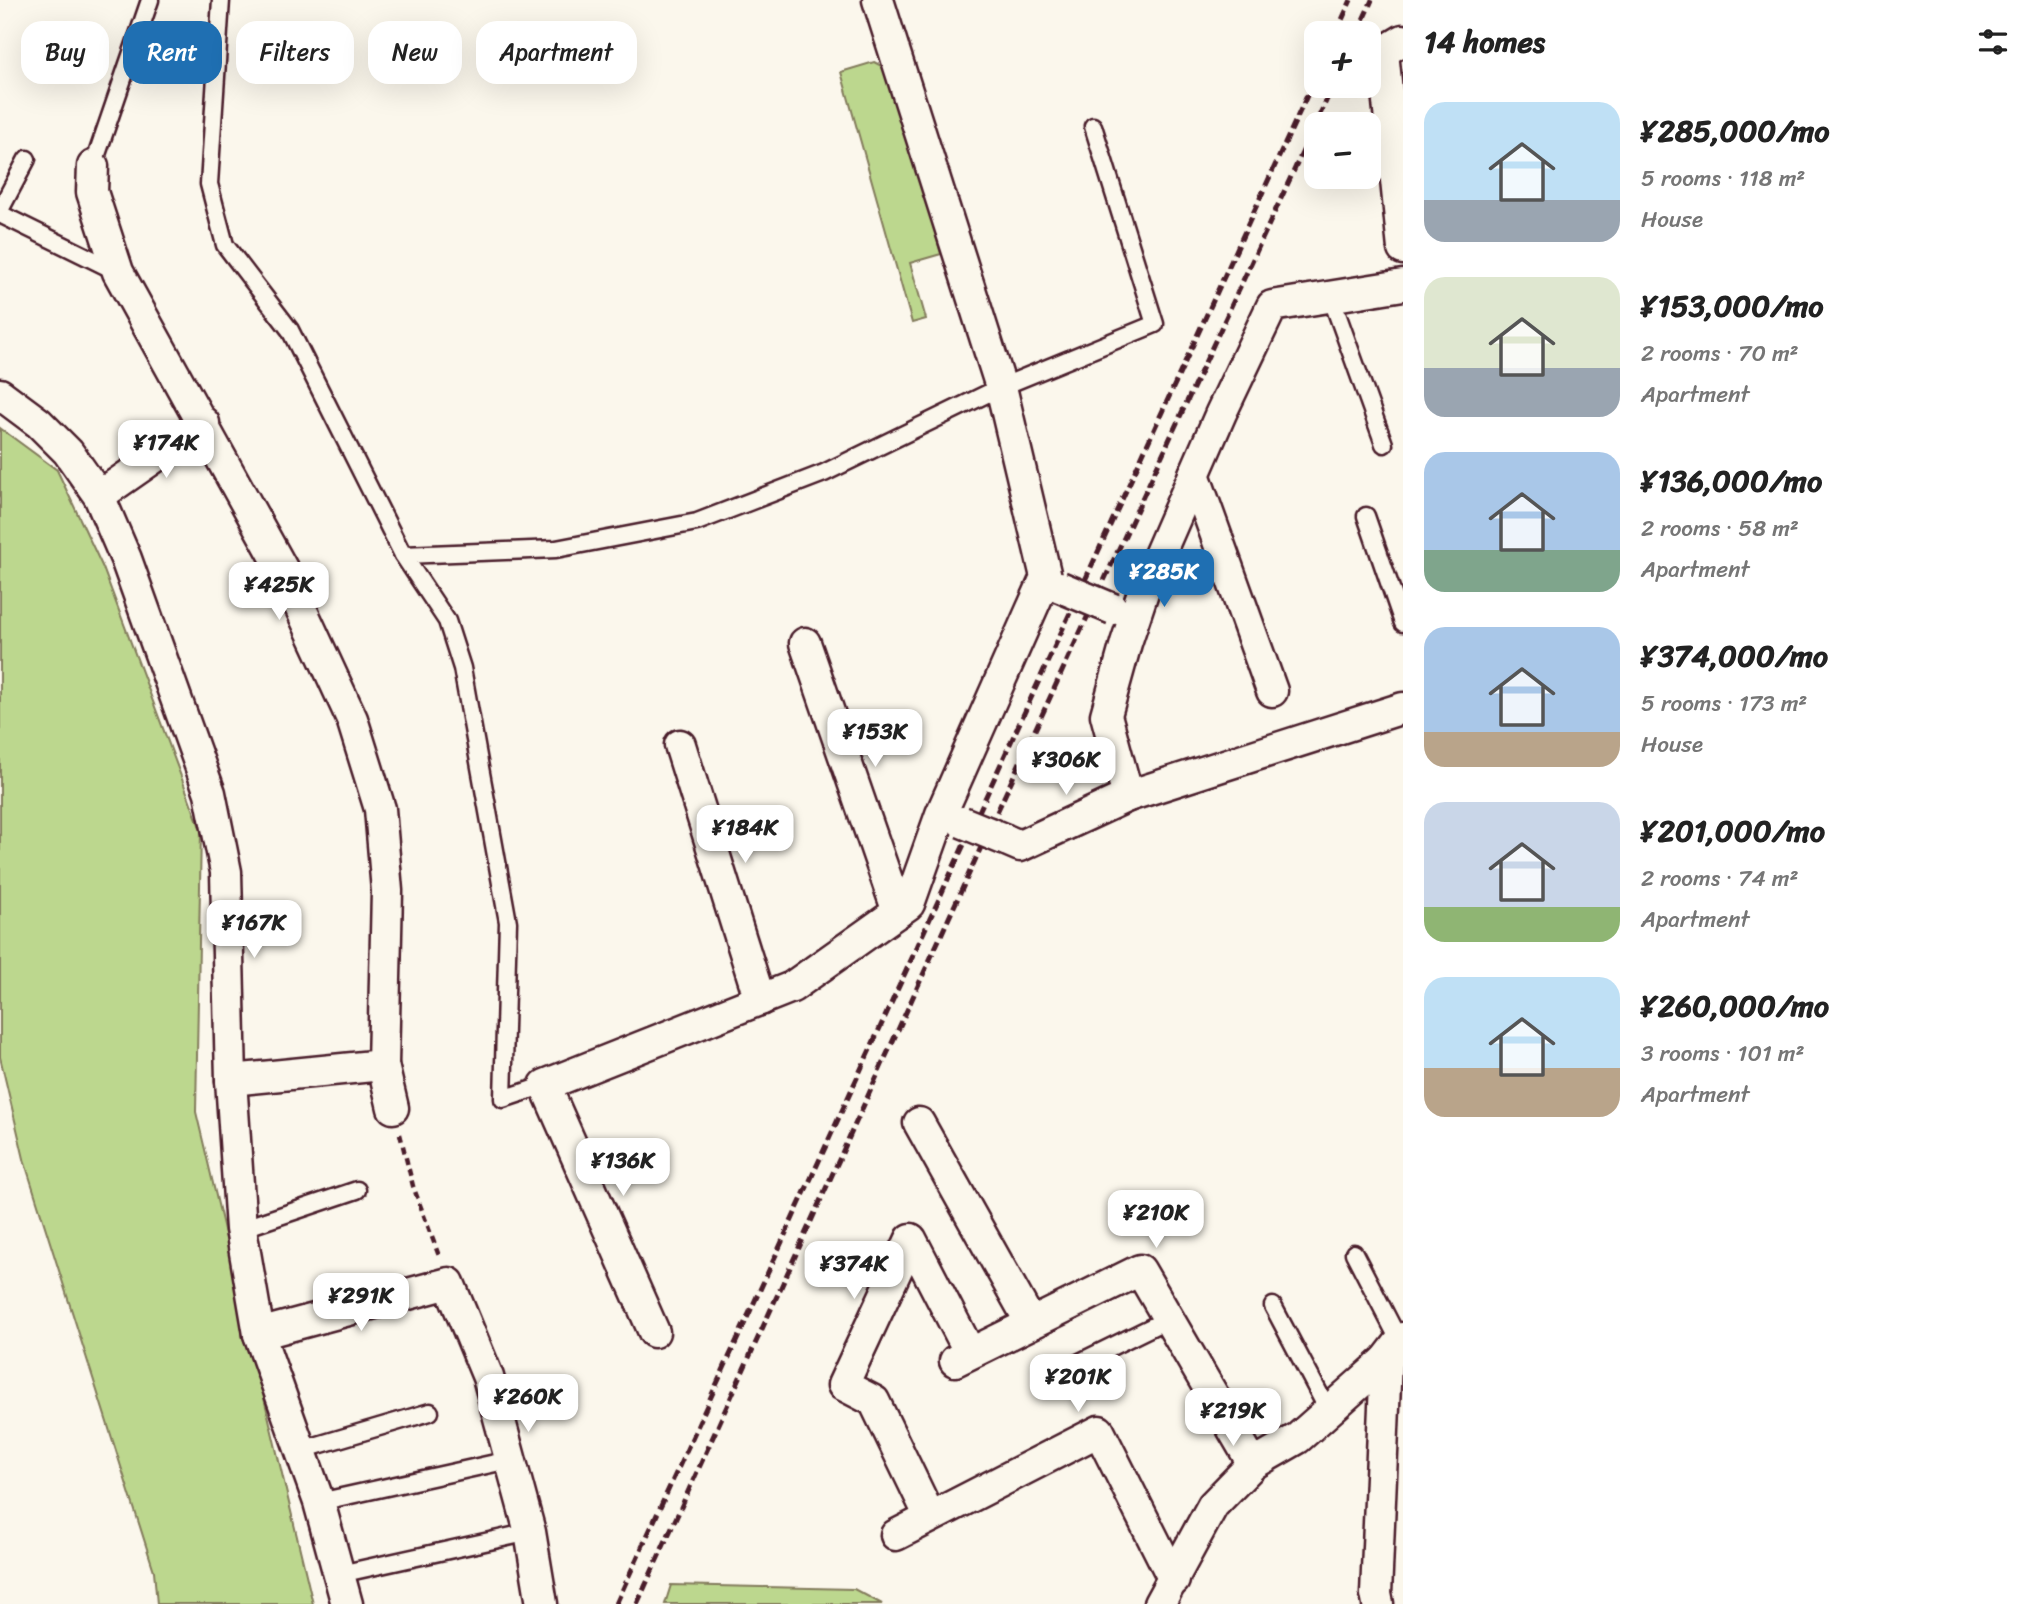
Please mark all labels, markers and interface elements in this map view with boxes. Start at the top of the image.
text: 14 homes [1424,15,1545,69]
chip: Buy [21,21,109,84]
chip: Rent [123,21,222,84]
chip: Filters [236,21,354,84]
chip: New [368,21,462,84]
chip: Apartment [476,21,637,84]
map controls [1304,21,1381,189]
button: + [1304,21,1381,98]
icon: filters [1974,23,2012,61]
text: ¥285,000/mo [1641,104,1830,158]
button: − [1304,112,1381,189]
icon: home [1480,130,1564,214]
text: 5 rooms · 118 m² [1641,158,1805,199]
text: House [1641,199,1703,240]
text: ¥153,000/mo [1641,279,1823,333]
icon: home [1480,305,1564,389]
text: 2 rooms · 70 m² [1641,333,1799,374]
text: Apartment [1641,374,1750,415]
pin: ¥174K [117,420,215,480]
text: ¥174K [134,422,198,463]
text: ¥136,000/mo [1641,454,1822,508]
icon: home [1480,480,1564,564]
text: 2 rooms · 58 m² [1641,508,1799,549]
text: Apartment [1641,549,1750,590]
pin: ¥285K [1115,550,1213,609]
text: ¥285K [1130,551,1198,592]
pin: ¥425K [230,562,328,622]
text: ¥425K [245,564,313,605]
text: ¥374,000/mo [1641,629,1828,683]
icon: home [1480,655,1564,739]
text: 5 rooms · 173 m² [1641,683,1807,724]
pin: ¥153K [826,710,924,769]
text: ¥153K [843,711,907,752]
text: House [1641,724,1703,765]
pin: ¥306K [1017,738,1115,797]
text: ¥306K [1033,739,1099,780]
text: ¥201,000/mo [1641,804,1825,858]
pin: ¥184K [696,806,794,865]
text: ¥184K [713,807,777,848]
icon: home [1480,830,1564,914]
text: 2 rooms · 74 m² [1641,858,1798,899]
text: Apartment [1641,899,1750,940]
pin: ¥167K [205,900,303,960]
text: ¥167K [223,902,285,943]
text: ¥260,000/mo [1641,979,1829,1033]
icon: home [1480,1005,1564,1089]
text: 3 rooms · 101 m² [1641,1033,1805,1074]
text: Apartment [1641,1074,1750,1115]
pin: ¥136K [574,1138,672,1198]
text: ¥136K [592,1140,654,1181]
pin: ¥210K [1107,1190,1205,1250]
text: ¥210K [1124,1192,1188,1233]
pin: ¥374K [805,1242,903,1301]
text: ¥374K [821,1243,887,1284]
pin: ¥291K [312,1274,410,1333]
text: ¥291K [329,1275,393,1316]
pin: ¥201K [1029,1354,1127,1414]
text: ¥201K [1046,1356,1110,1397]
pin: ¥260K [479,1374,577,1434]
text: ¥260K [494,1376,562,1417]
pin: ¥219K [1184,1388,1282,1448]
text: ¥219K [1201,1390,1265,1431]

